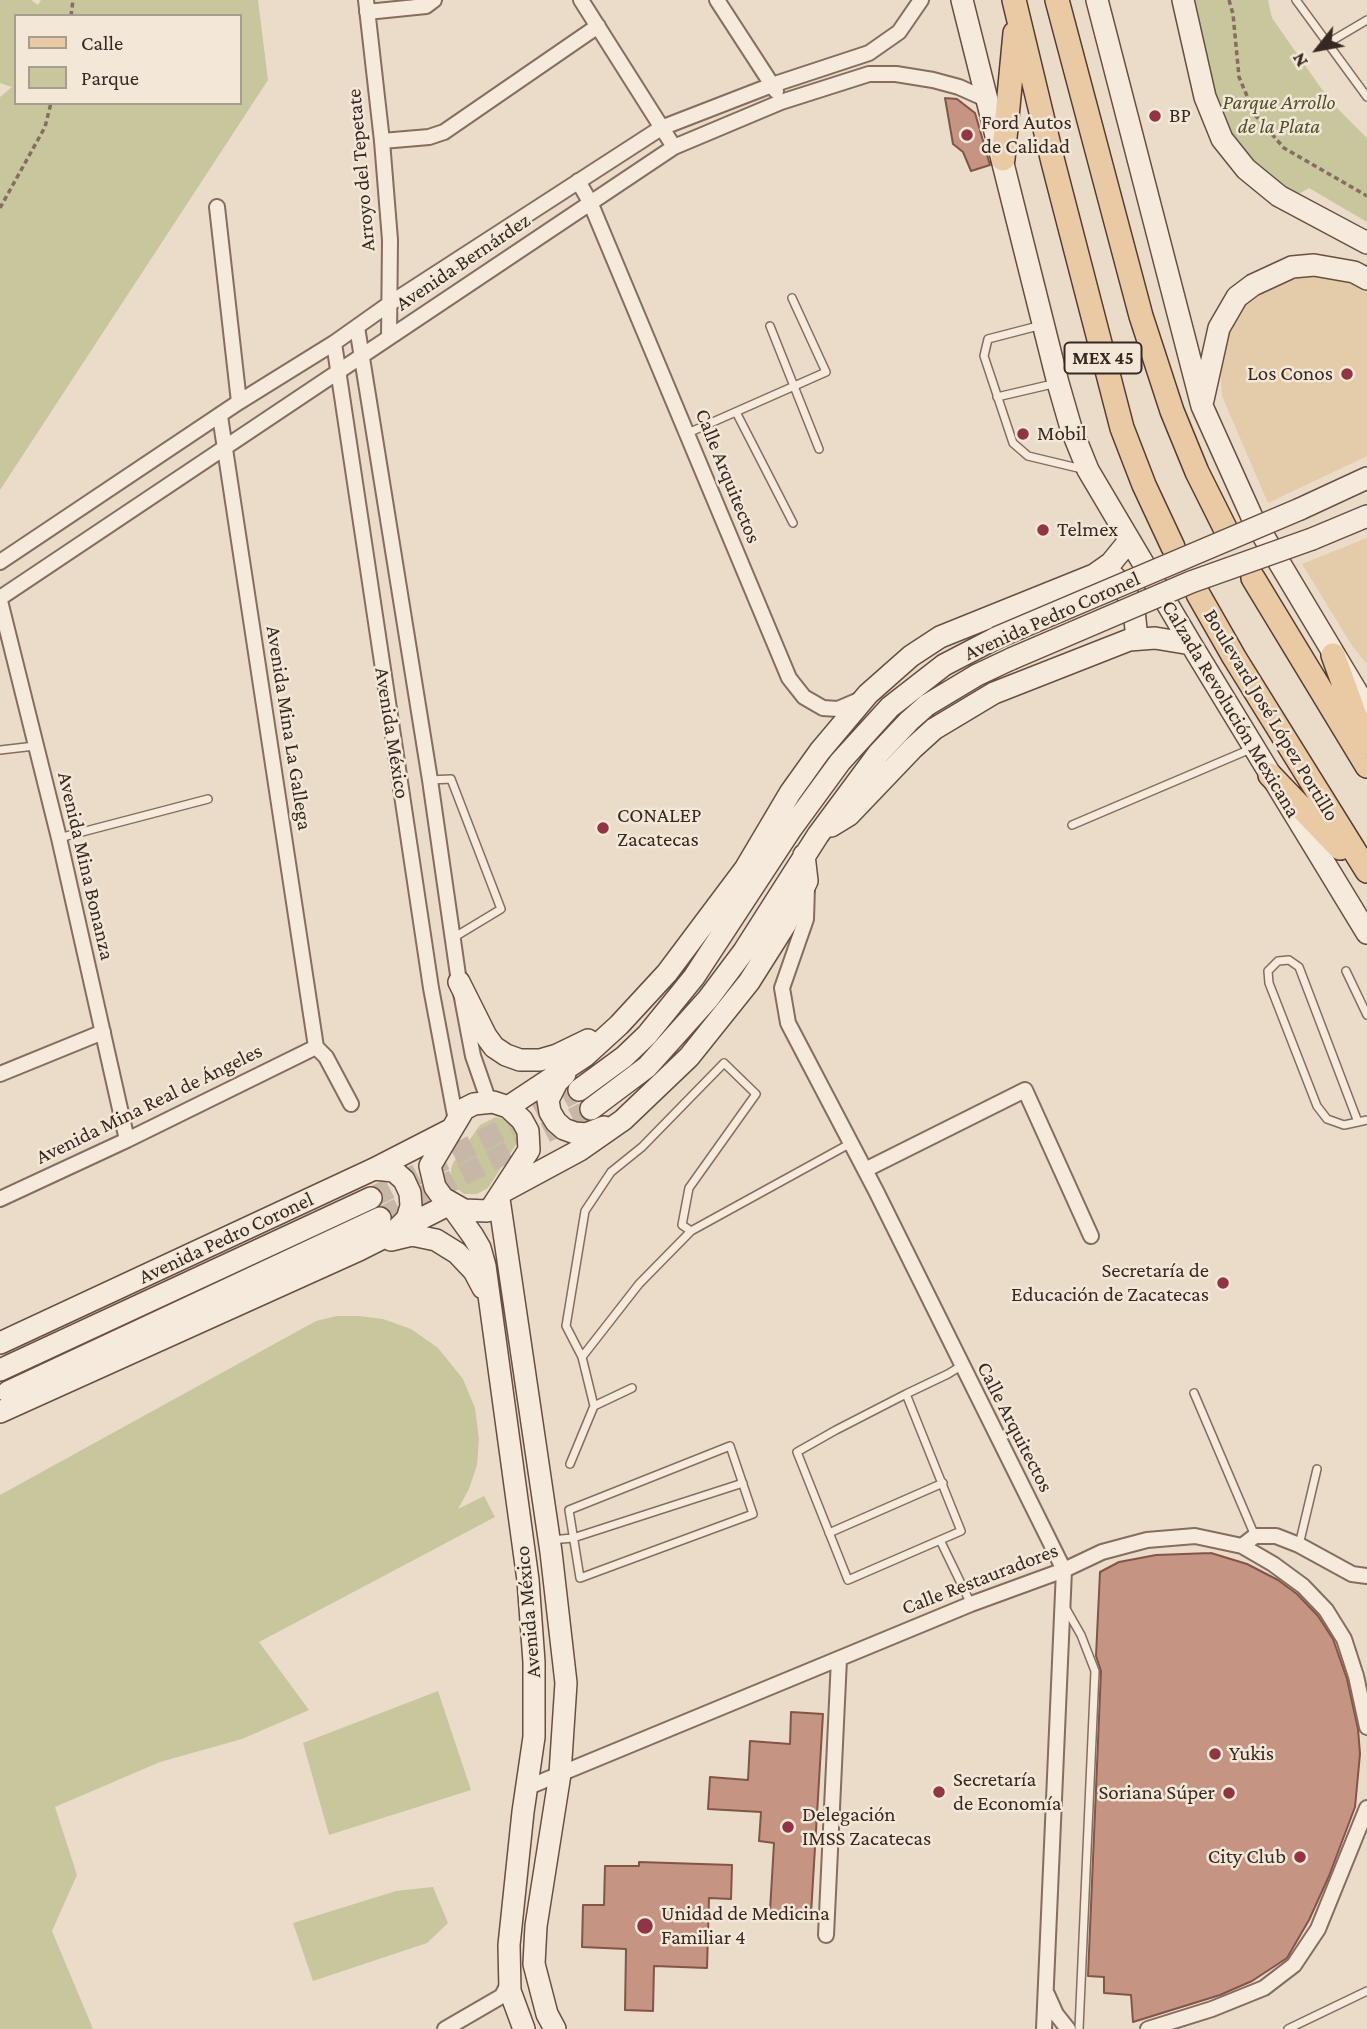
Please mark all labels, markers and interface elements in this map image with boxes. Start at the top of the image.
legend [14,14,242,105]
north arrow [1283,14,1353,84]
text: Calle [81,31,123,55]
text: N [1287,49,1312,71]
text: Parque [81,66,139,90]
street label: Arroyo del Tepetate [341,88,381,252]
park label: Parque Arrollo de la Plata [1222,90,1336,140]
place label: BP [1169,103,1191,129]
marker: BP [1147,108,1163,124]
place label: Ford Autos de Calidad [981,110,1072,160]
marker: Ford Autos de Calidad [959,127,975,143]
street label: Avenida Bernárdez [391,208,535,316]
road number: MEX 45 [1064,342,1142,374]
place label: Los Conos [1247,361,1333,387]
marker: Los Conos [1339,366,1355,382]
street label: Calle Arquitectos [690,405,766,547]
place label: Mobil [1037,421,1087,447]
marker: Mobil [1015,426,1031,442]
place label: Telmex [1057,517,1118,543]
marker: Telmex [1035,522,1051,538]
street label: Avenida Pedro Coronel [960,566,1144,666]
street label: Calzada Revolución Mexicana [1156,596,1306,822]
street label: Boulevard José López Portillo [1198,604,1344,826]
street label: Avenida Mina La Gallega [260,624,318,832]
street label: Avenida México [369,666,415,800]
street label: Avenida Mina Bonanza [52,769,120,963]
place label: CONALEP Zacatecas [617,803,701,853]
marker: CONALEP Zacatecas [595,820,611,836]
street label: Avenida Mina Real de Ángeles [32,1038,266,1170]
street label: Avenida Pedro Coronel [135,1187,317,1289]
place label: Secretaría de Educación de Zacatecas [1011,1258,1209,1308]
marker: Secretaría de Educación de Zacatecas [1215,1275,1231,1291]
street label: Calle Arquitectos [971,1358,1059,1496]
street label: Calle Restauradores [898,1538,1062,1620]
street label: Avenida México [510,1545,546,1679]
place label: Yukis [1229,1741,1274,1767]
marker: Yukis [1207,1746,1223,1762]
place label: Secretaría de Economía [953,1767,1061,1817]
place label: Soriana Súper [1098,1780,1215,1806]
marker: Secretaría de Economía [931,1784,947,1800]
marker: Soriana Súper [1221,1785,1237,1801]
place label: Delegación IMSS Zacatecas [802,1802,931,1852]
marker: Delegación IMSS Zacatecas [780,1819,796,1835]
place label: City Club [1208,1844,1286,1870]
marker: City Club [1292,1849,1308,1865]
place label: Unidad de Medicina Familiar 4 [661,1901,830,1951]
marker: Unidad de Medicina Familiar 4 [635,1916,655,1936]

